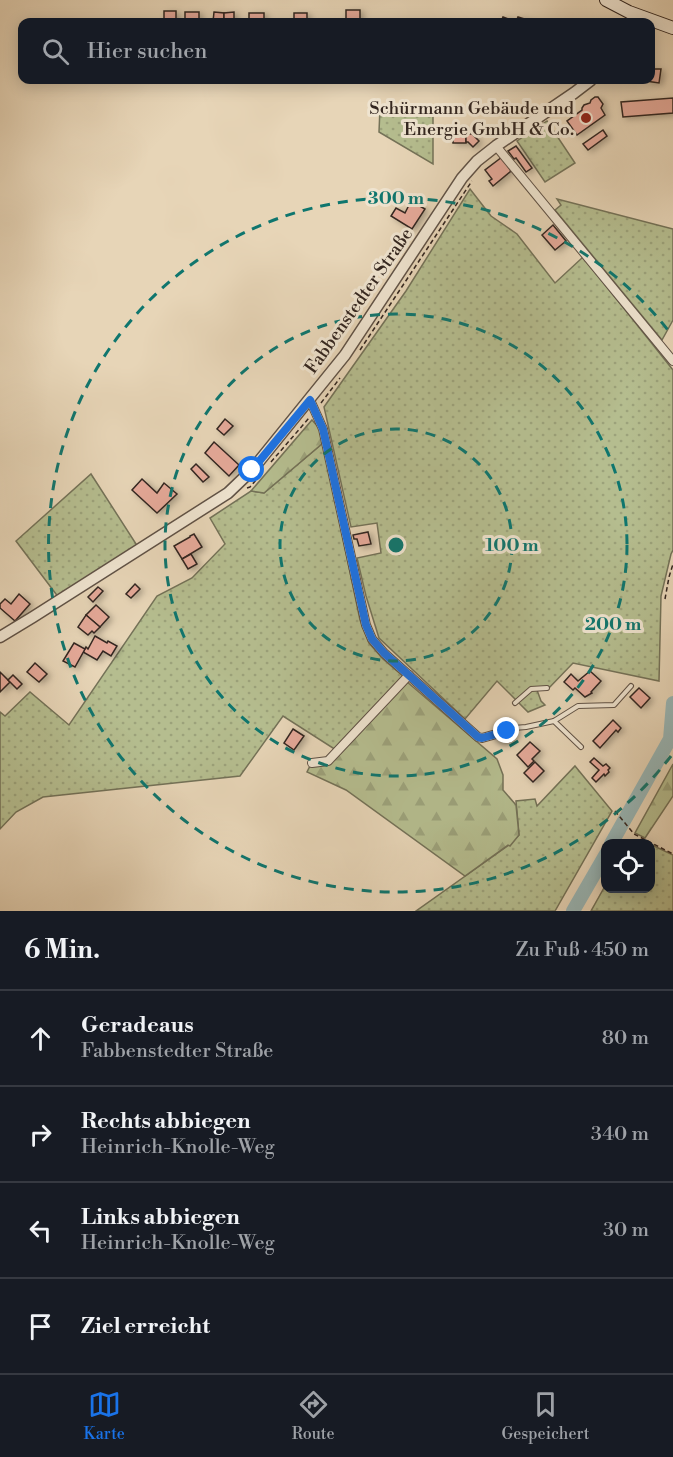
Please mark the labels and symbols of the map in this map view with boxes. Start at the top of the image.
place label: Schürmann Gebäude und Energie GmbH & Co. [369,97,575,141]
marker: Schürmann Gebäude und Energie GmbH & Co. [579,111,593,125]
text: 300 m [368,187,425,210]
street label: Fabbenstedter Straße [300,223,418,379]
route start [238,456,264,482]
text: 100 m [485,534,539,557]
centre of rings [386,535,406,555]
text: 200 m [585,613,642,636]
route end [493,717,519,743]

